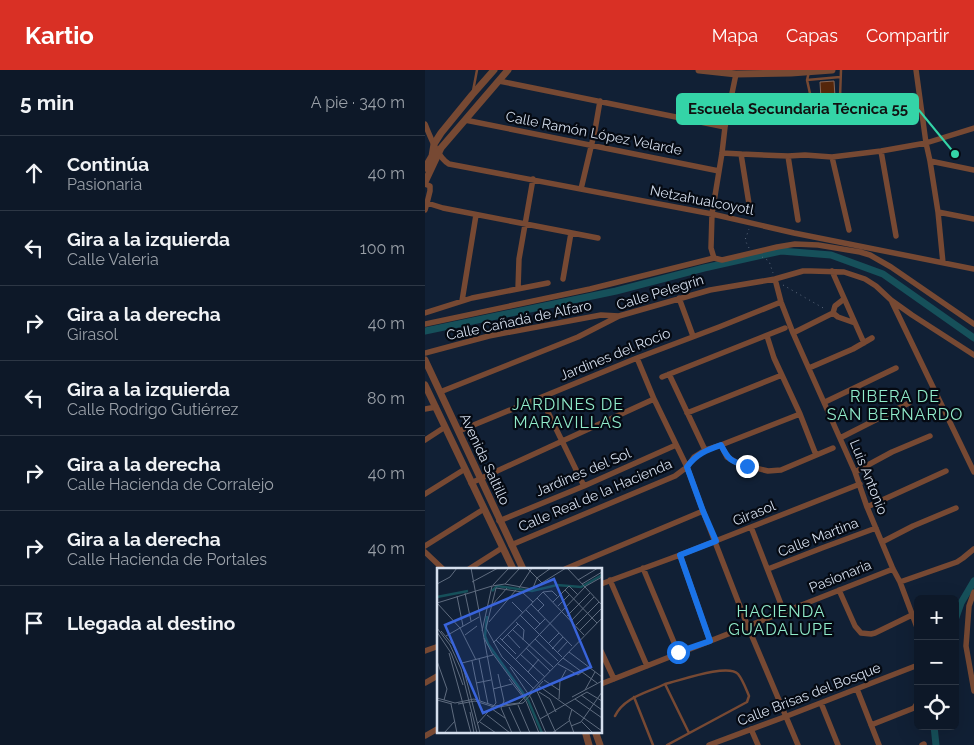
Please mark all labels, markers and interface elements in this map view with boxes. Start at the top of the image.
text: Kartio [25,21,94,50]
text: Mapa [712,25,758,46]
text: Capas [786,25,838,46]
text: Compartir [866,25,949,46]
text: 5 min [20,90,74,115]
text: A pie · 340 m [311,93,405,112]
callout: Escuela Secundaria Técnica 55 [677,94,918,124]
text: Escuela Secundaria Técnica 55 [688,100,908,118]
street label: Calle Ramón López Velarde [505,108,683,158]
text: Continúa [67,153,149,175]
icon: ahead [20,159,48,187]
text: 40 m [368,164,405,183]
text: Pasionaria [67,175,142,194]
street label: Netzahualcoyotl [649,182,756,218]
text: Gira a la izquierda [67,228,230,250]
icon: left [20,234,48,262]
text: 100 m [360,239,405,258]
text: Calle Valeria [67,250,159,269]
street label: Calle Pelegrín [615,271,705,313]
street label: Calle Cañadá de Alfaro [445,297,593,343]
text: Gira a la derecha [67,303,221,325]
icon: right [20,309,48,337]
text: 40 m [368,314,405,333]
text: Girasol [67,325,118,344]
street label: Jardines del Rocío [557,325,673,383]
text: Gira a la izquierda [67,378,230,400]
icon: left [20,384,48,412]
district label: RIBERA DE SAN BERNARDO [827,387,963,424]
text: 80 m [367,389,405,408]
district label: JARDINES DE MARAVILLAS [512,395,624,432]
text: Calle Rodrigo Gutiérrez [67,400,238,419]
street label: Avenida Saltillo [457,411,513,507]
street label: Luis Antonio [847,437,891,517]
street label: Jardines del Sol [533,445,633,499]
text: Gira a la derecha [67,453,221,475]
street label: Calle Real de la Hacienda [516,455,674,535]
route end [736,455,759,478]
icon: right [20,459,48,487]
text: 40 m [368,464,405,483]
text: Calle Hacienda de Corralejo [67,475,274,494]
street label: Girasol [730,497,778,529]
street label: Calle Martina [775,514,861,560]
text: Gira a la derecha [67,528,221,550]
icon: right [20,534,48,562]
text: 40 m [368,539,405,558]
text: Calle Hacienda de Portales [67,550,267,569]
street label: Pasionaria [807,556,873,596]
inset map [437,568,603,732]
map controls [914,595,959,730]
button: + [914,595,959,640]
district label: HACIENDA GUADALUPE [728,602,834,639]
icon: arrive [20,609,48,637]
text: Llegada al destino [67,612,235,634]
button: − [914,640,959,685]
route start [667,641,690,664]
street label: Calle Brisas del Bosque [735,659,883,729]
button: locate [914,685,959,730]

